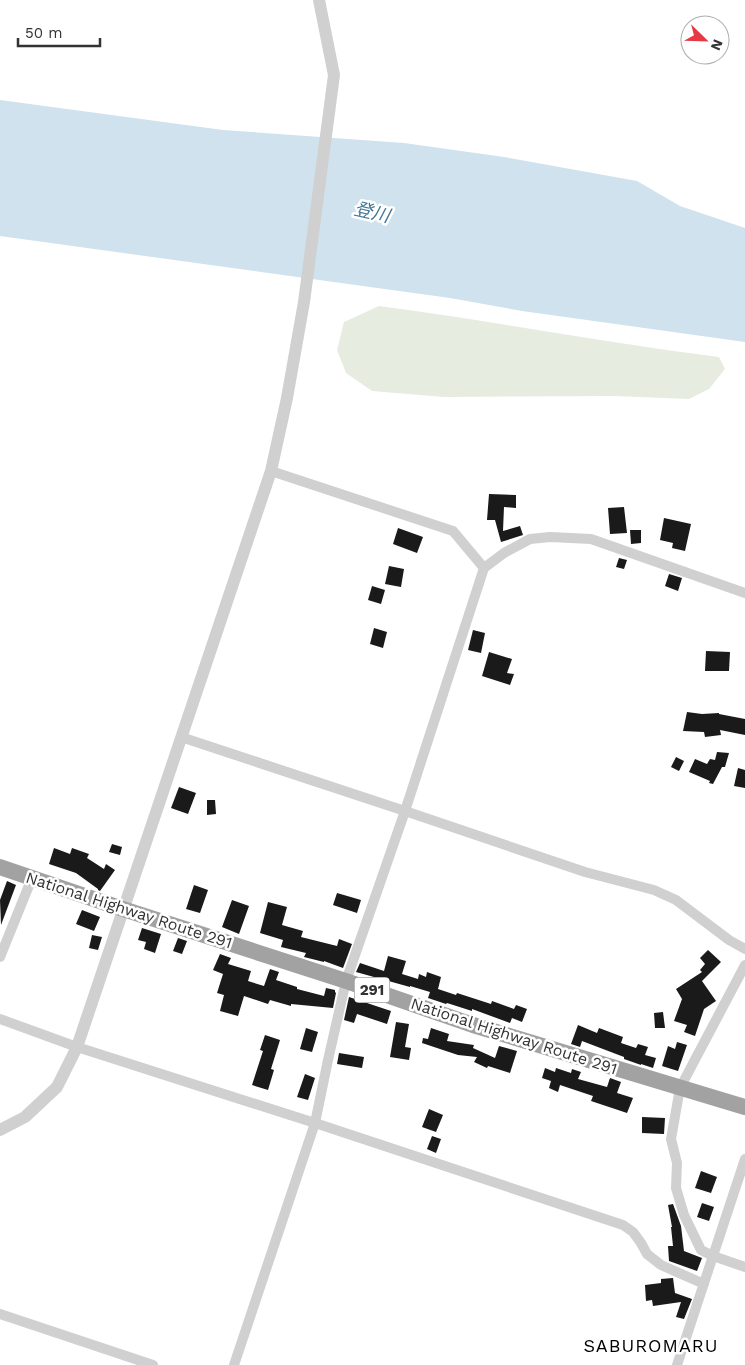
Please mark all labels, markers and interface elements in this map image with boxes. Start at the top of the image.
scale bar [18,15,100,47]
north arrow [680,15,730,65]
text: 50 m [25,24,62,42]
text: N [708,37,726,53]
water label: 登川 [352,198,394,227]
street label: National Highway Route 291 [23,868,235,952]
road number: 291 [354,978,390,1002]
street label: National Highway Route 291 [408,994,620,1078]
district label: SABUROMARU [583,1335,719,1356]

